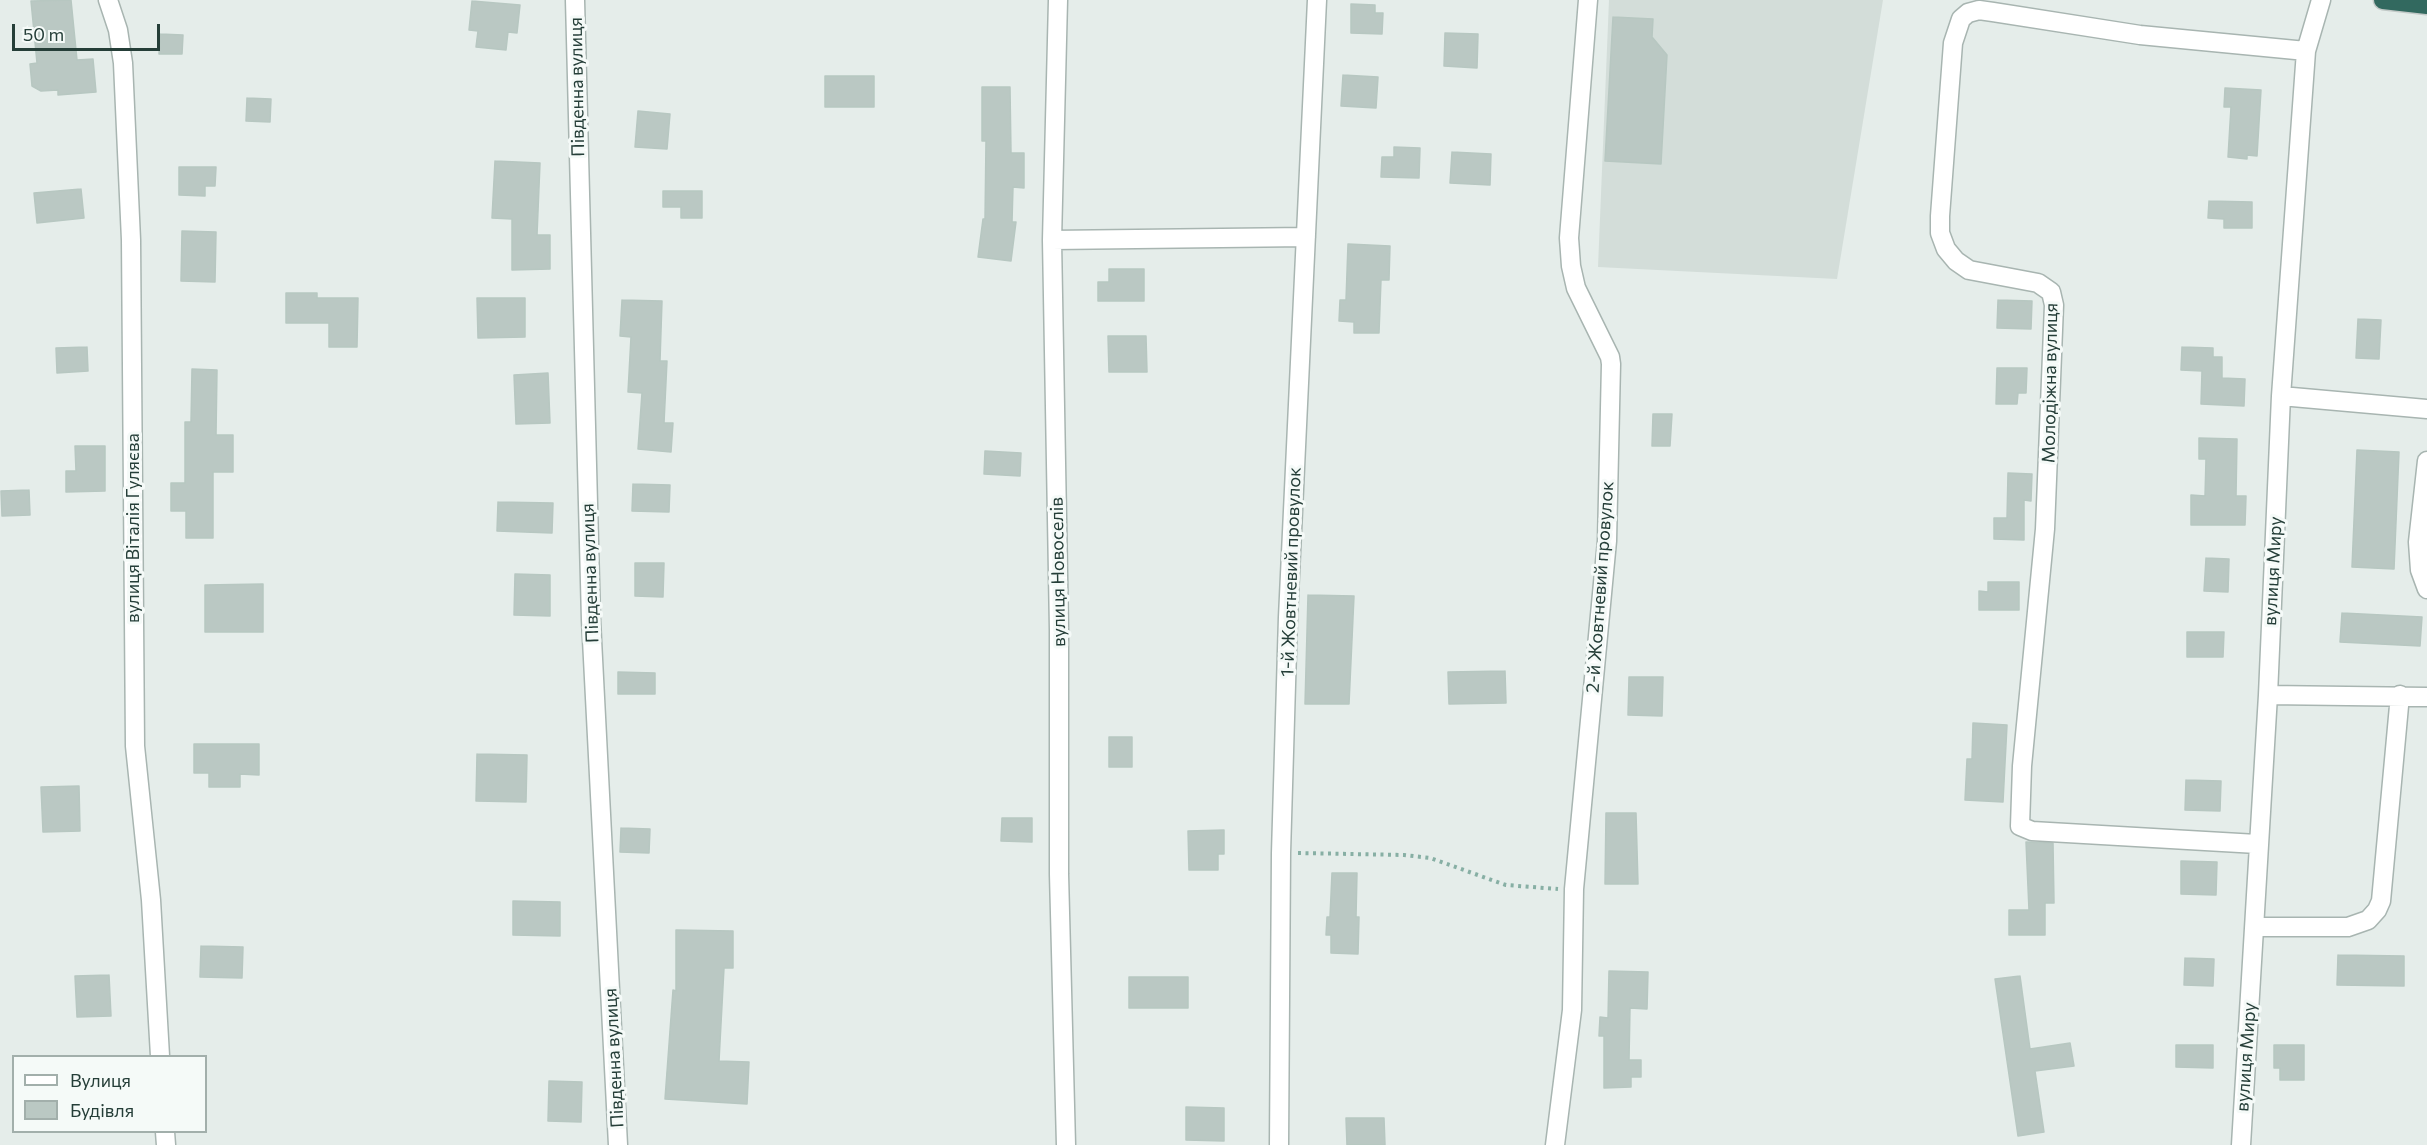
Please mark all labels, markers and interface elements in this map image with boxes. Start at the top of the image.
scale bar [15,12,164,50]
street label: Південна вулиця [565,17,589,157]
text: 50 m [23,23,64,45]
street label: Молодіжна вулиця [2038,303,2062,463]
street label: вулиця Віталія Гуляєва [122,433,144,623]
street label: 1-й Жовтневий провулок [1277,467,1305,677]
street label: 2-й Жовтневий провулок [1582,481,1618,693]
street label: вулиця Новоселів [1046,497,1070,647]
street label: Південна вулиця [577,503,603,643]
street label: вулиця Миру [2259,516,2287,626]
street label: Південна вулиця [600,988,628,1128]
street label: вулиця Миру [2231,1002,2261,1112]
legend [12,1055,207,1133]
text: Вулиця [70,1069,131,1091]
text: Будівля [70,1099,134,1121]

